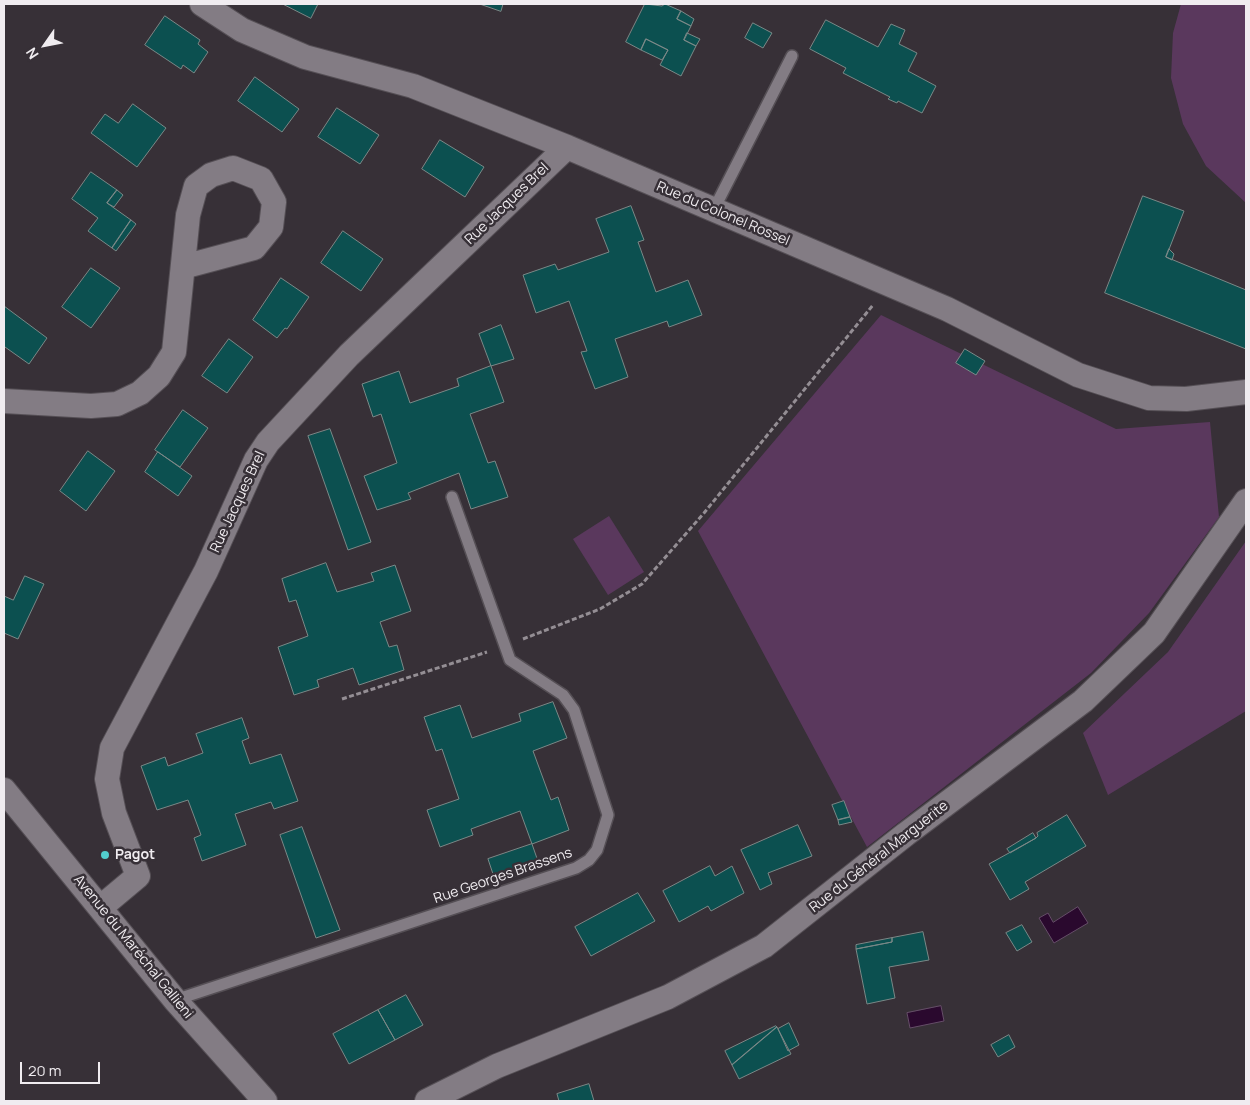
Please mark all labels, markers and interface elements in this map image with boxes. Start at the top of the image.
north arrow [20,20,70,70]
text: N [21,44,43,63]
street label: Rue Jacques Brel [462,160,552,248]
street label: Rue du Colonel Rossel [654,178,792,250]
street label: Rue Jacques Brel [207,449,269,555]
street label: Rue du Général Marguerite [806,798,952,916]
street label: Rue Georges Brassens [432,844,574,908]
place label: Pagot [115,847,155,863]
marker: Pagot [99,849,111,861]
street label: Avenue du Maréchal Gallieni [70,872,196,1022]
scale bar [22,1052,102,1084]
text: 20 m [28,1060,61,1081]

